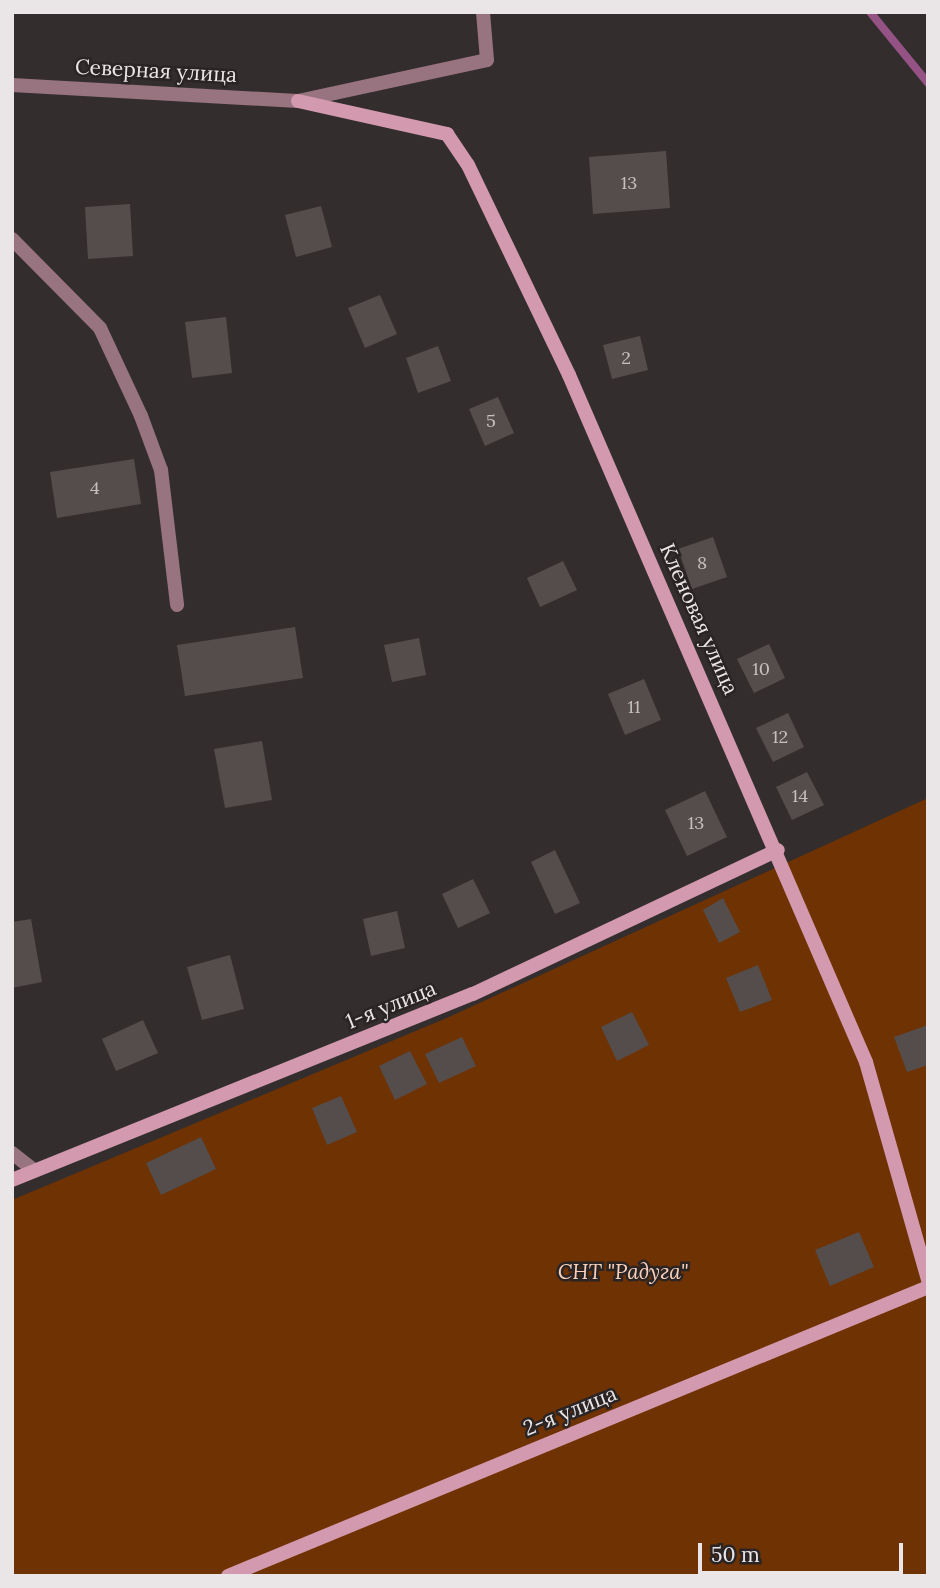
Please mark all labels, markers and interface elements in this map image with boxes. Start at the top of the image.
street label: Северная улица [74,54,238,88]
house number: 13 [621,172,637,194]
house number: 2 [621,347,631,369]
house number: 5 [486,410,496,432]
house number: 4 [90,477,100,499]
street label: Кленовая улица [654,540,744,698]
house number: 8 [697,552,707,574]
house number: 10 [752,658,770,680]
house number: 11 [627,696,641,718]
house number: 12 [772,726,788,748]
house number: 14 [792,785,808,807]
house number: 13 [688,812,704,834]
street label: 1-я улица [342,976,440,1034]
park label: СНТ "Радуга" [558,1259,688,1285]
street label: 2-я улица [520,1381,620,1441]
scale bar [702,1528,907,1572]
text: 50 m [711,1541,760,1568]

